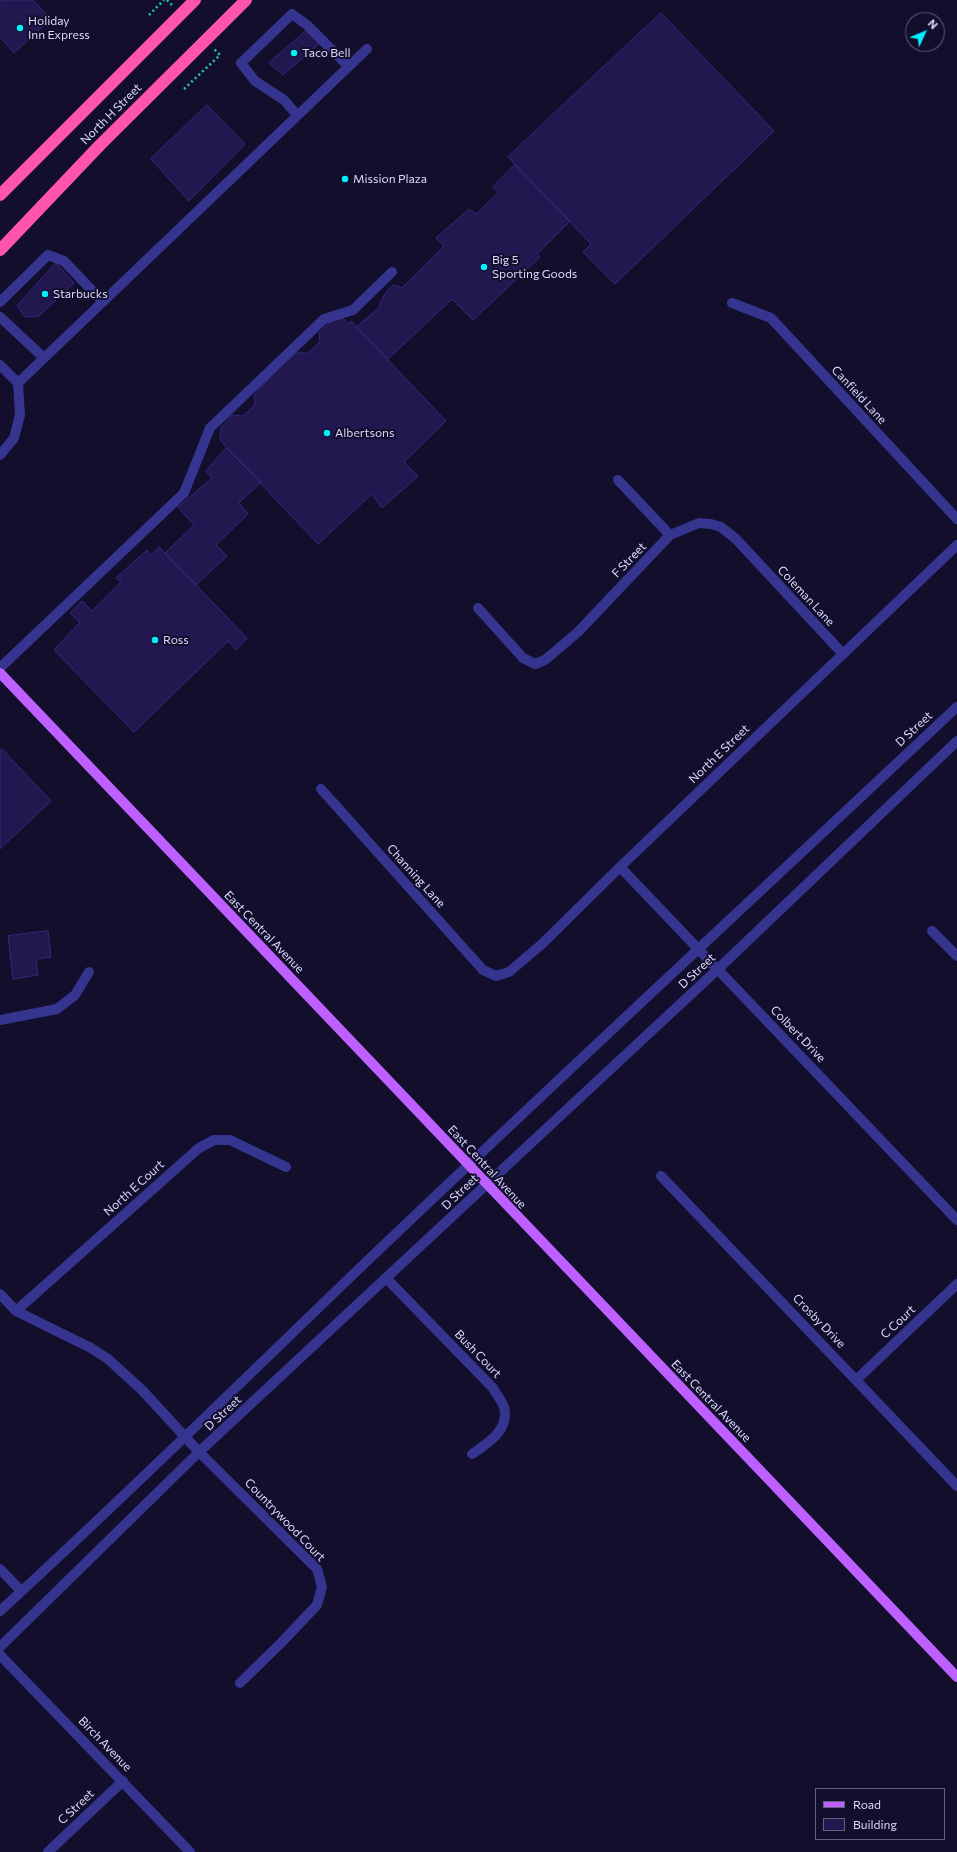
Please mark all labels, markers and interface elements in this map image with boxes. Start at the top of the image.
north arrow [905,12,945,52]
place label: Holiday Inn Express [28,14,90,42]
text: N [926,17,941,31]
marker: Holiday Inn Express [15,23,25,33]
place label: Taco Bell [302,46,351,60]
marker: Taco Bell [289,48,299,58]
street label: North H Street [78,81,144,147]
place label: Mission Plaza [353,172,427,186]
marker: Mission Plaza [340,174,350,184]
place label: Big 5 Sporting Goods [492,253,577,281]
marker: Big 5 Sporting Goods [479,262,489,272]
place label: Starbucks [53,287,108,301]
marker: Starbucks [40,289,50,299]
street label: Canfield Lane [828,363,890,427]
place label: Albertsons [335,426,394,440]
marker: Albertsons [322,428,332,438]
street label: F Street [609,539,649,581]
street label: Coleman Lane [774,563,838,629]
place label: Ross [163,633,189,647]
marker: Ross [150,635,160,645]
street label: D Street [893,708,935,750]
street label: North E Street [686,722,752,786]
street label: Channing Lane [384,841,448,911]
street label: East Central Avenue [221,888,307,976]
street label: D Street [676,950,718,992]
street label: Colbert Drive [768,1003,828,1065]
street label: East Central Avenue [445,1122,529,1212]
street label: North E Court [101,1157,167,1219]
street label: D Street [439,1171,481,1213]
street label: Crosby Drive [790,1291,848,1351]
street label: C Court [878,1302,918,1342]
street label: Bush Court [452,1327,504,1381]
street label: East Central Avenue [668,1357,754,1445]
street label: D Street [202,1392,244,1434]
street label: Countrywood Court [242,1476,328,1564]
street label: Birch Avenue [75,1714,135,1774]
street label: C Street [55,1787,97,1827]
legend [815,1788,945,1840]
text: Road [853,1797,881,1811]
text: Building [853,1817,897,1831]

